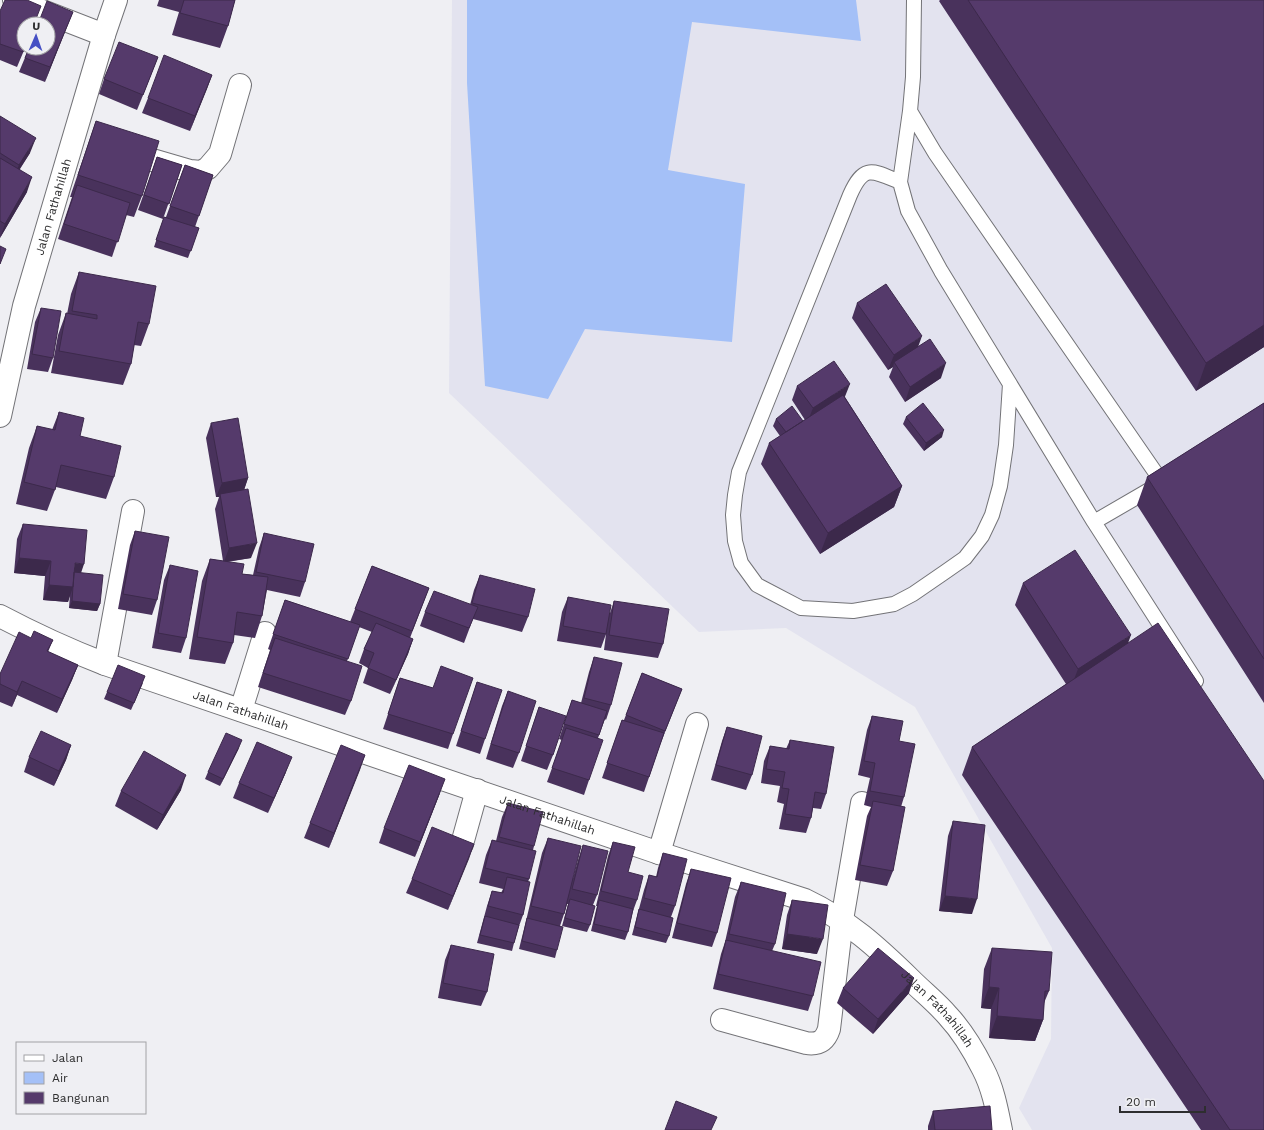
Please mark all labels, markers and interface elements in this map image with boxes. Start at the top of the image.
north arrow [16,16,56,56]
text: U [32,20,41,33]
street label: Jalan Fathahillah [32,157,74,257]
street label: Jalan Fathahillah [191,688,290,733]
street label: Jalan Fathahillah [498,792,597,838]
street label: Jalan Fathahillah [898,967,976,1050]
legend [16,1042,146,1114]
text: Jalan [52,1051,83,1065]
text: Air [52,1071,68,1085]
scale bar [1120,1088,1205,1114]
text: Bangunan [52,1091,110,1105]
text: 20 m [1126,1095,1156,1109]

